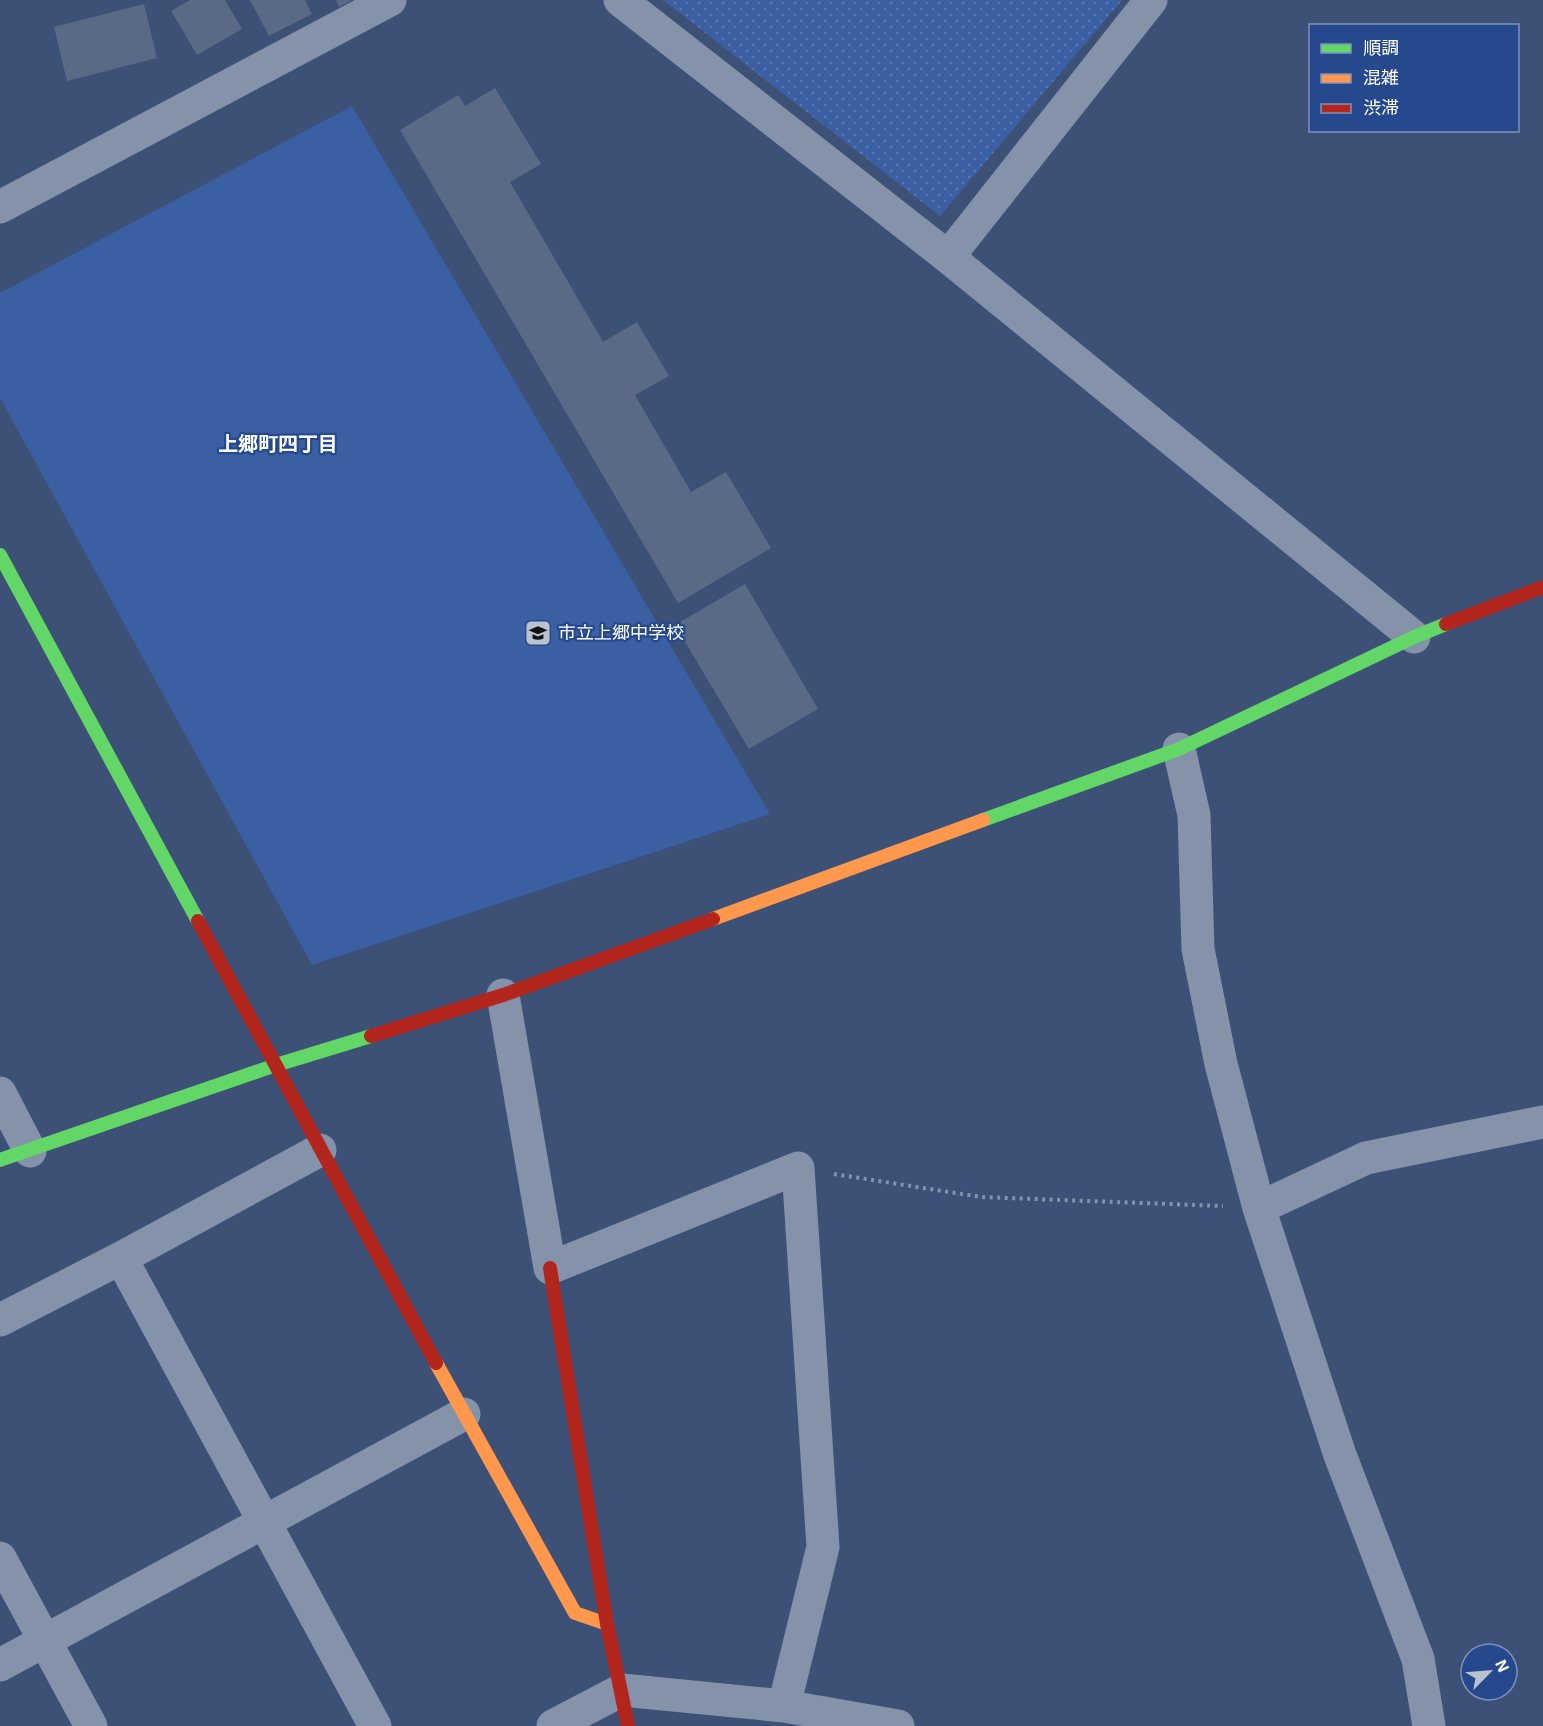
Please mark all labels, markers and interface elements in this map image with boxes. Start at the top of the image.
legend [1309,24,1519,132]
text: 順調 [1363,36,1399,58]
text: 混雑 [1363,66,1399,88]
text: 渋滞 [1363,96,1399,118]
district label: 上郷町四丁目 [218,431,338,455]
school or university icon: 市立上郷中学校 [523,618,553,648]
place label: 市立上郷中学校 [558,621,684,643]
north arrow [1459,1642,1519,1702]
text: N [1492,1656,1514,1675]

